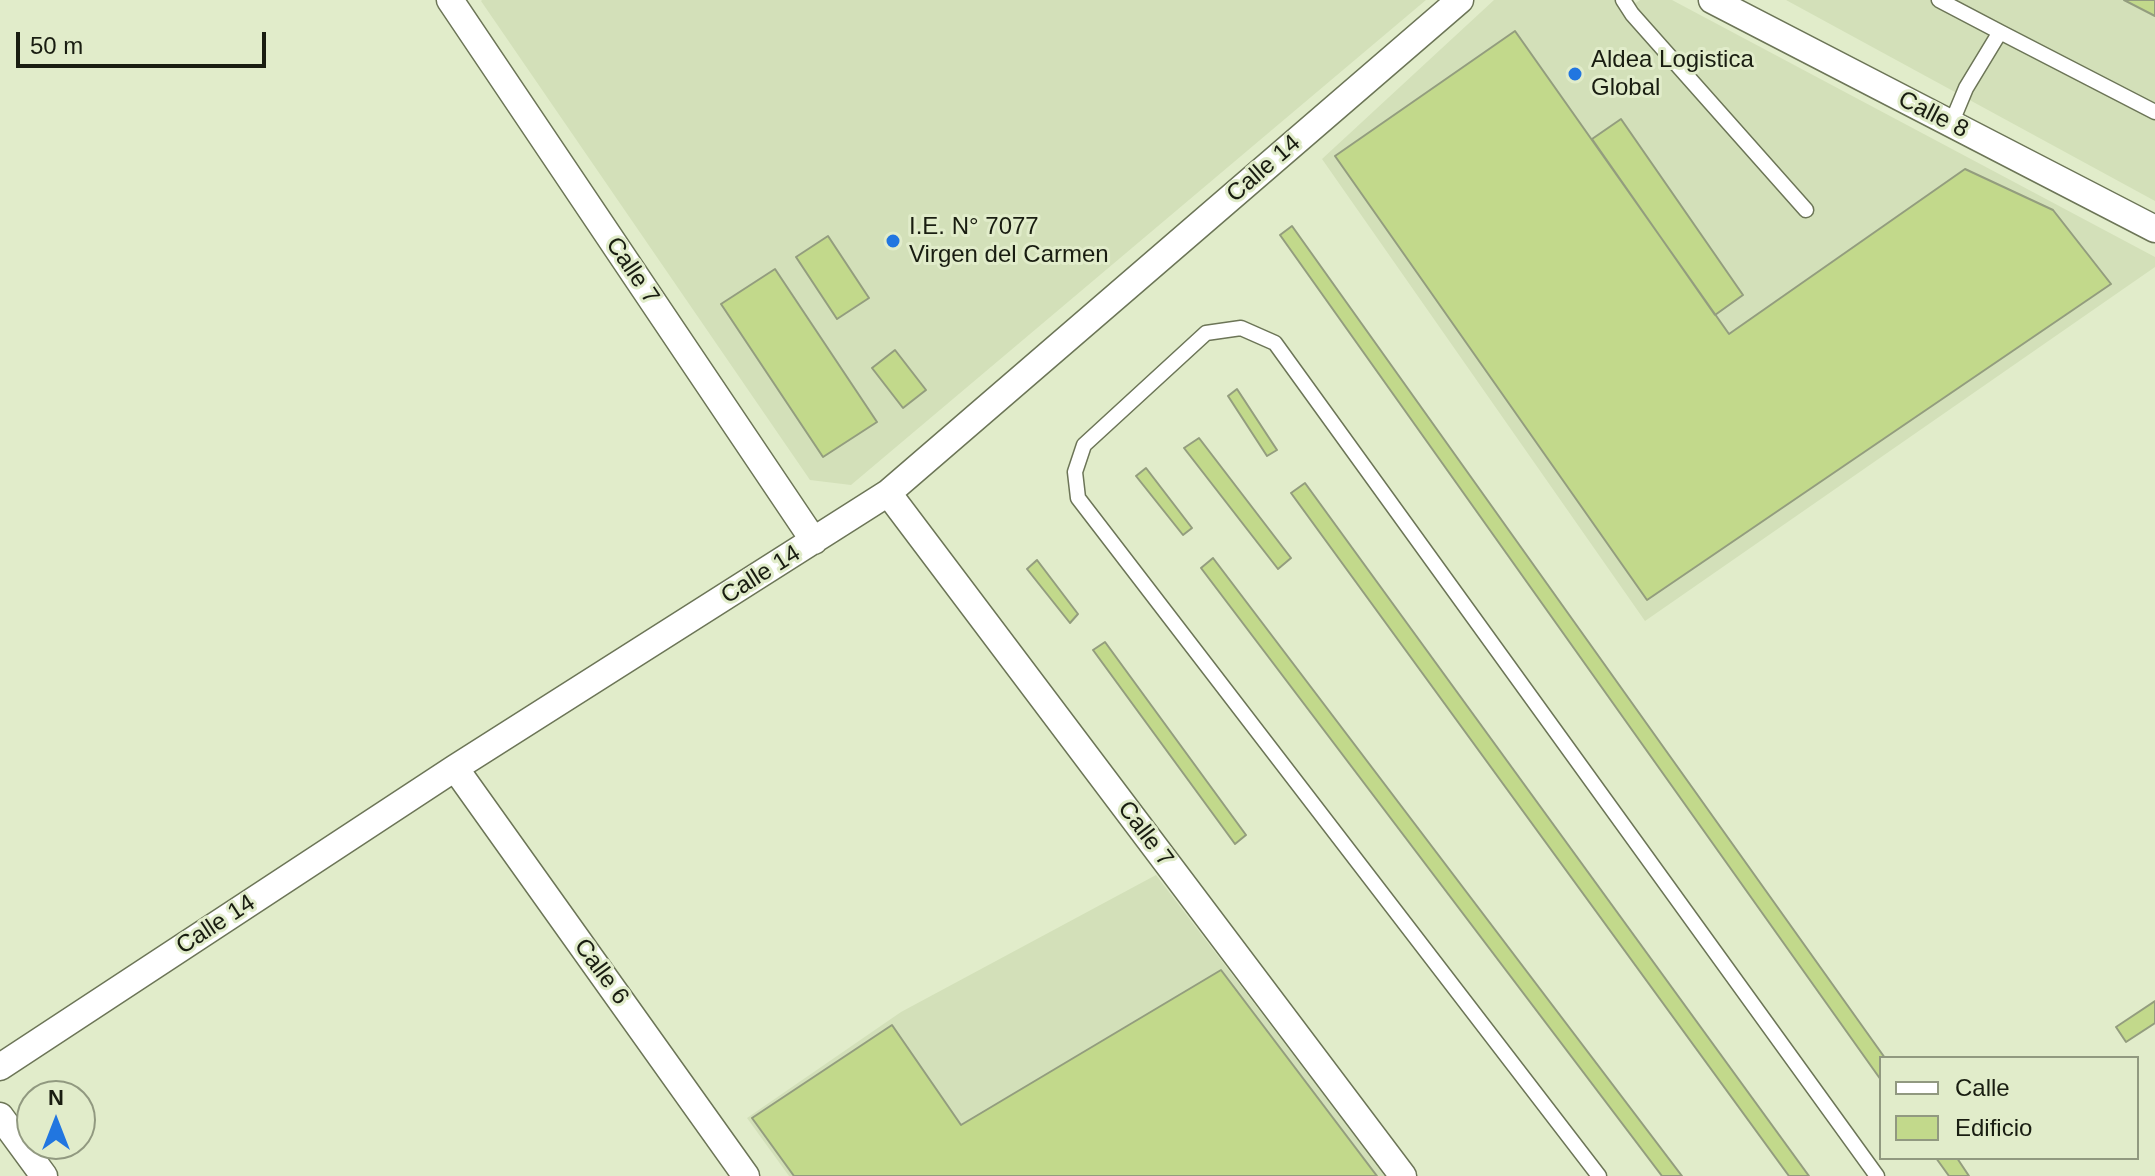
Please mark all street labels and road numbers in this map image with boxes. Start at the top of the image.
street label: Calle 8 [1893,85,1973,145]
street label: Calle 14 [1221,129,1307,209]
street label: Calle 7 [599,232,665,310]
street label: Calle 14 [716,539,806,611]
street label: Calle 7 [1111,796,1179,872]
street label: Calle 14 [171,889,261,961]
street label: Calle 6 [567,933,635,1011]

